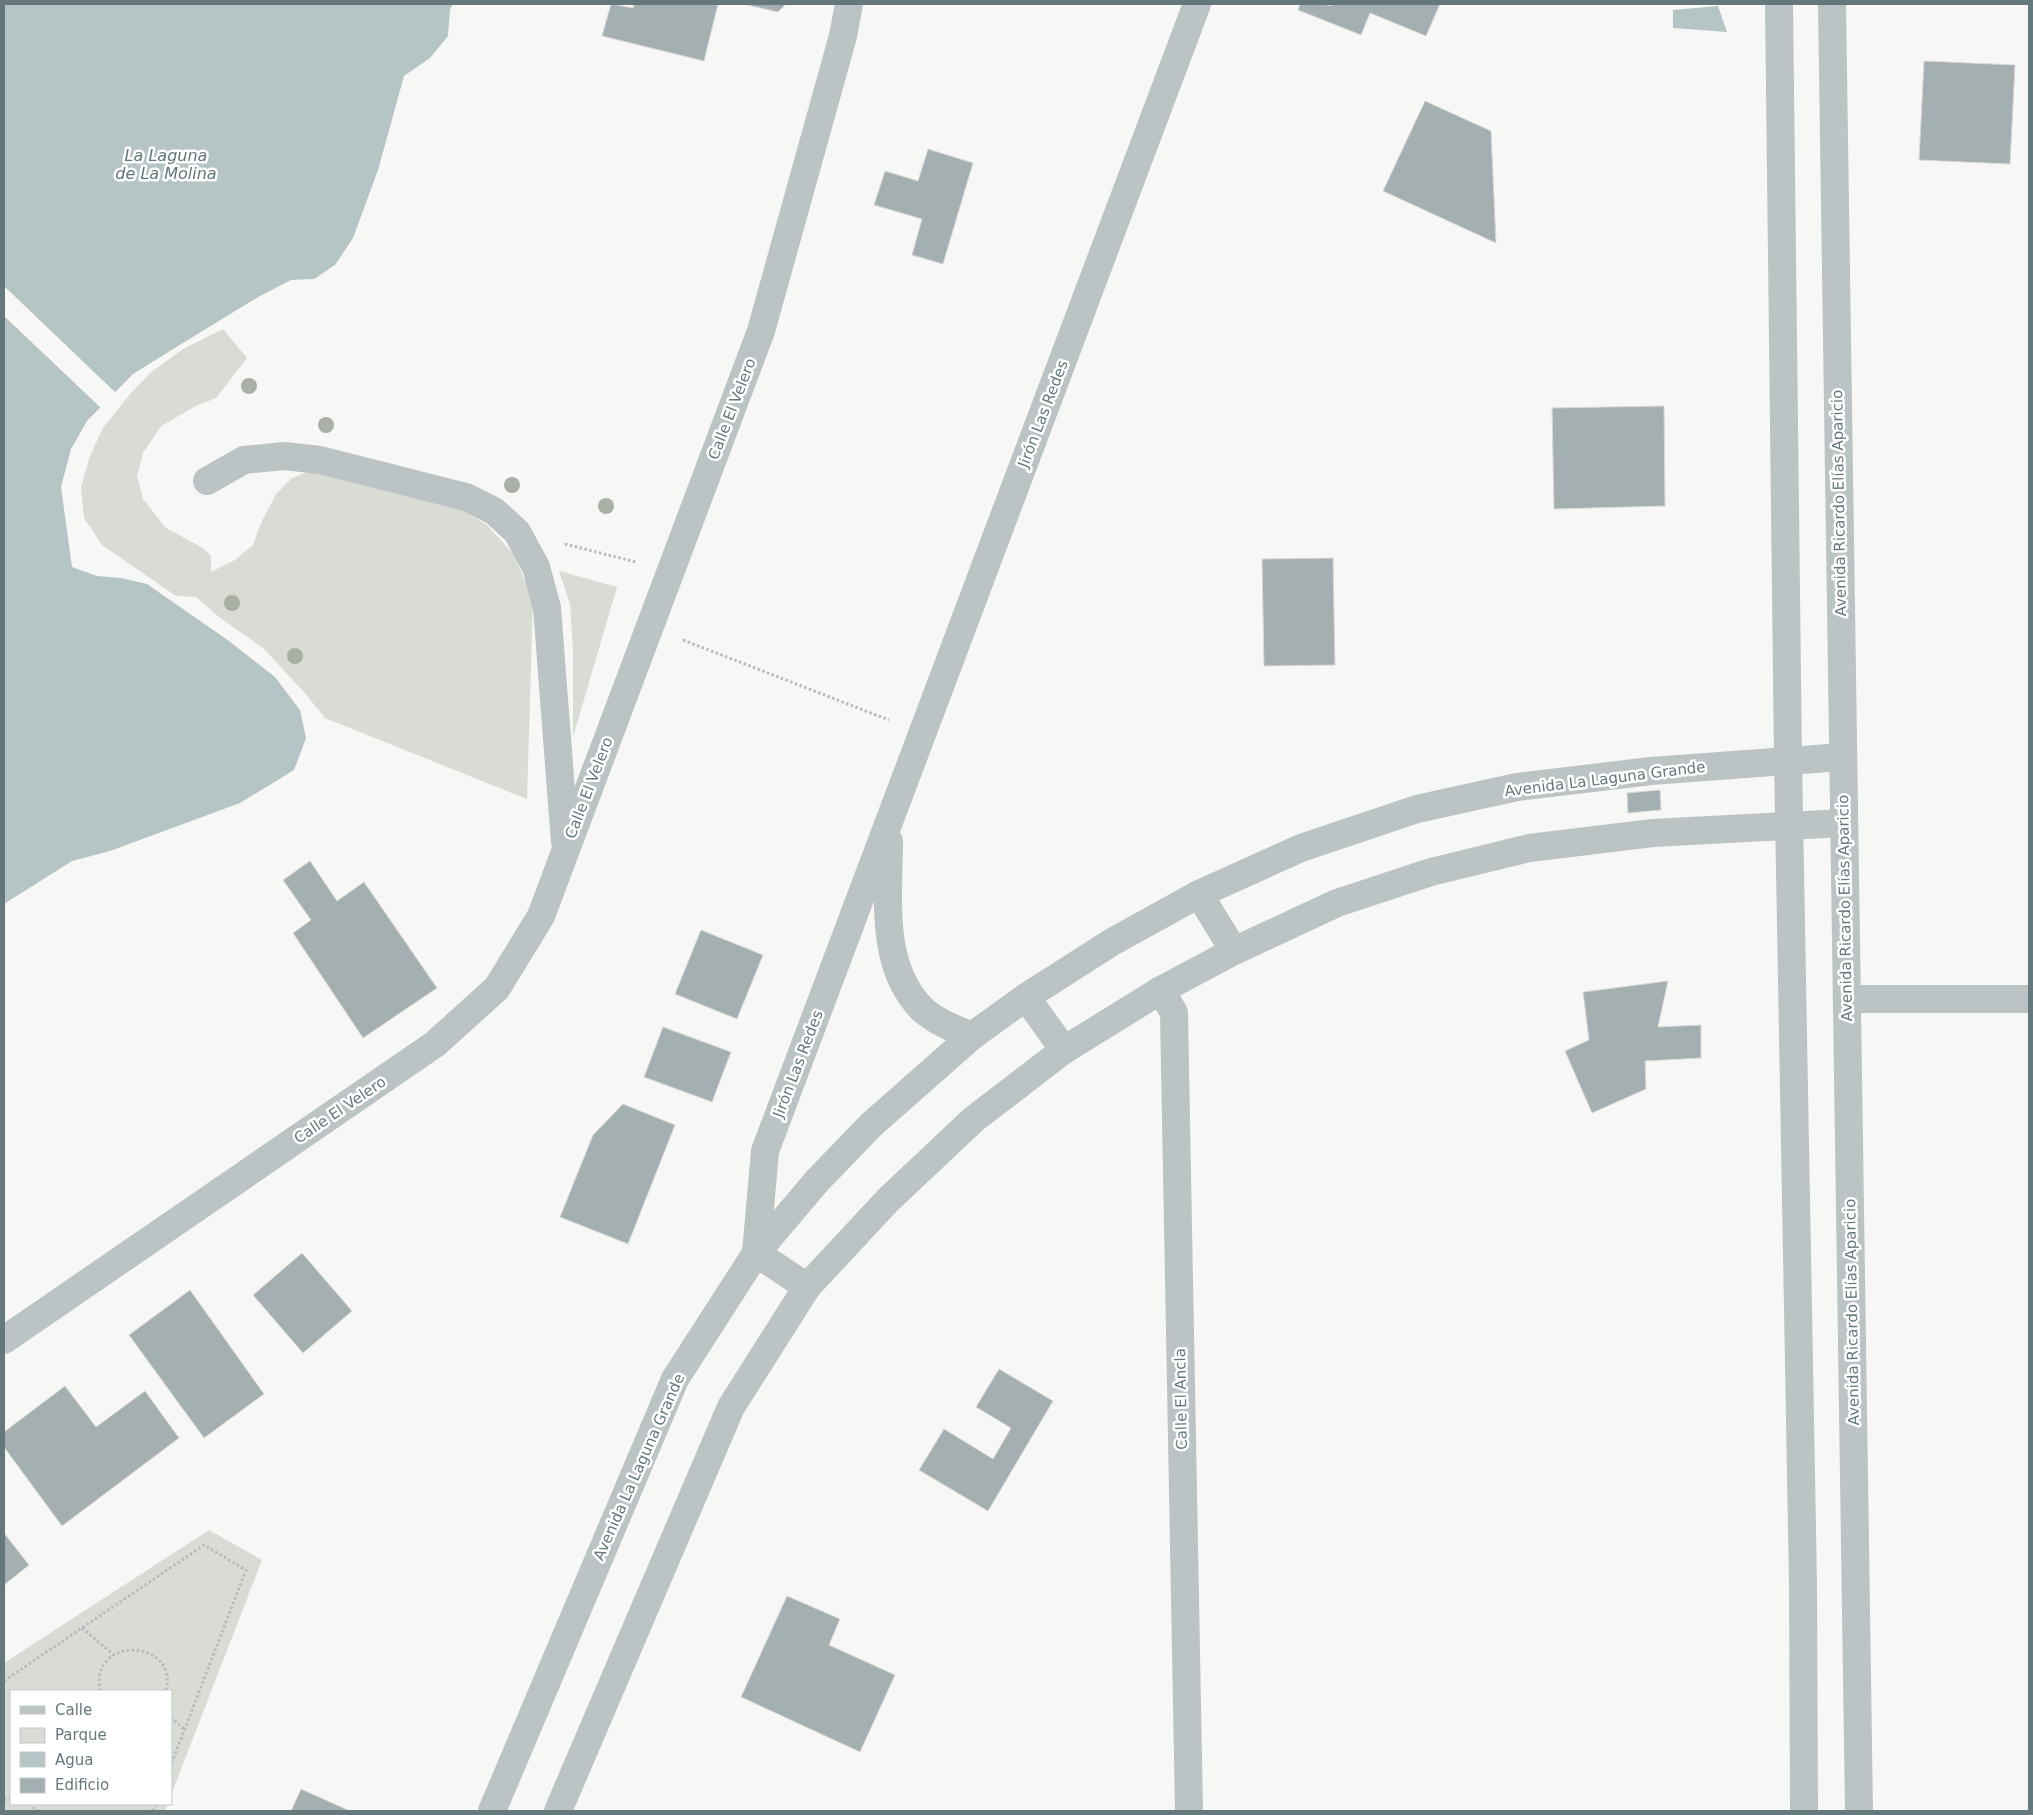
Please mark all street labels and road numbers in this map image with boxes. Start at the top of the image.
street label: Calle El Velero [704,356,760,462]
street label: Jirón Las Redes [1014,358,1072,471]
street label: Avenida Ricardo Elías Aparicio [1828,390,1850,616]
street label: Calle El Velero [561,735,617,841]
street label: Avenida La Laguna Grande [1504,758,1706,800]
street label: Avenida Ricardo Elías Aparicio [1834,795,1856,1021]
street label: Jirón Las Redes [769,1008,827,1121]
street label: Calle El Velero [291,1073,389,1147]
street label: Avenida Ricardo Elías Aparicio [1841,1199,1863,1425]
street label: Calle El Ancla [1171,1348,1191,1450]
street label: Avenida La Laguna Grande [590,1371,688,1563]

